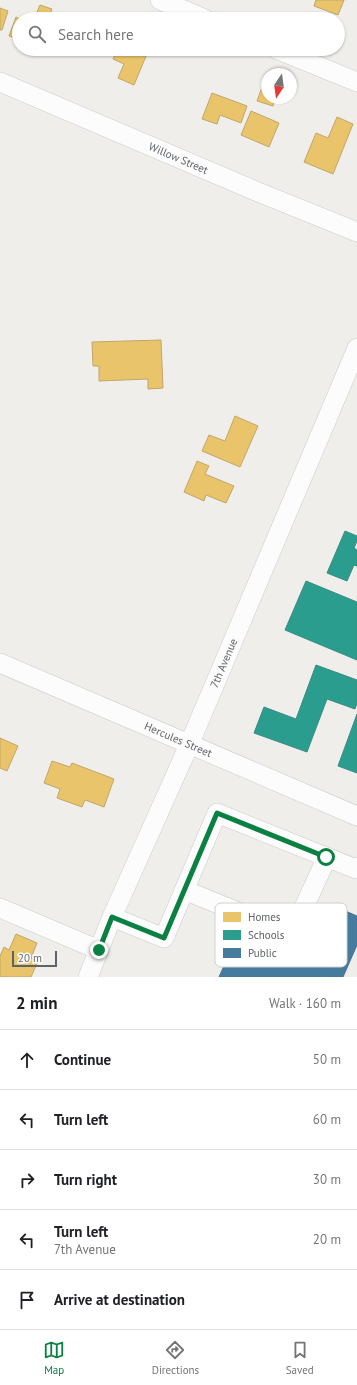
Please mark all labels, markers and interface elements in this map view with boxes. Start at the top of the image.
search box [12,12,345,56]
icon: search [26,23,48,45]
text: Search here [58,25,134,44]
north arrow [261,68,297,104]
street label: Willow Street [147,139,211,177]
street label: 7th Avenue [207,636,240,690]
street label: Hercules Street [142,719,214,760]
route start [317,848,335,866]
legend [215,903,347,967]
text: Homes [248,910,281,924]
text: Schools [248,928,285,942]
route end [90,941,108,959]
text: Public [248,946,277,960]
scale bar [12,949,57,968]
text: 20 m [18,951,42,965]
text: 2 min [16,992,57,1014]
text: Walk · 160 m [269,995,341,1012]
icon: ahead [16,1049,38,1071]
text: Continue [54,1050,111,1069]
text: 50 m [313,1051,341,1068]
icon: left [16,1109,38,1131]
text: Turn left [54,1110,108,1129]
text: 60 m [313,1111,341,1128]
icon: right [16,1169,38,1191]
text: Turn right [54,1170,117,1189]
text: 30 m [313,1171,341,1188]
text: Turn left [54,1222,108,1241]
icon: left [16,1229,38,1251]
text: 20 m [313,1231,341,1248]
text: 7th Avenue [54,1241,116,1258]
icon: arrive [16,1289,38,1311]
text: Arrive at destination [54,1290,185,1309]
tab: Map [43,1339,65,1377]
tab: Directions [152,1339,199,1377]
tab: Saved [286,1339,314,1377]

